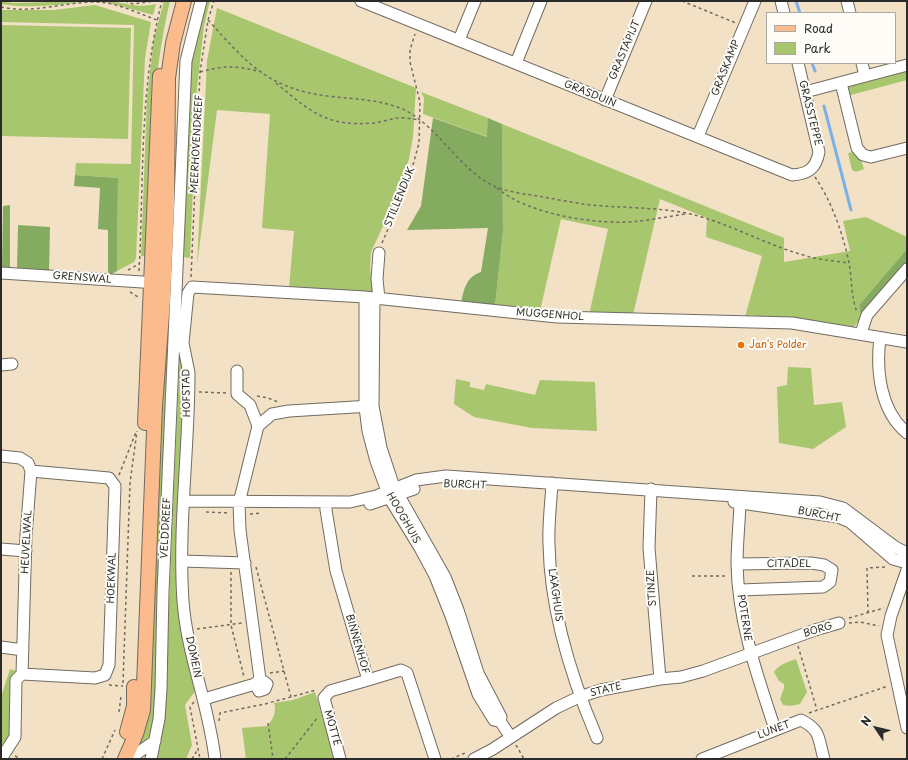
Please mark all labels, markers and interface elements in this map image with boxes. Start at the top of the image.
legend [766,12,896,64]
street label: GRASTAPIJT [607,18,643,82]
text: Road [804,19,833,37]
street label: GRASKAMP [709,38,743,98]
text: Park [804,39,831,57]
street label: GRASDUIN [562,78,618,110]
street label: GRASSTEPPE [796,79,824,147]
street label: MEERHOVENDREEF [188,94,206,194]
street label: STILLENDIJK [382,165,418,229]
street label: GRENSWAL [52,270,112,286]
street label: MUGGENHOL [516,307,584,323]
place label: Jan's Polder [749,339,806,351]
marker: Jan's Polder [736,340,746,350]
street label: HOFSTAD [181,369,193,417]
street label: BURCHT [443,478,487,492]
street label: HOOGHUIS [384,490,422,546]
street label: VELDDREEF [158,497,174,559]
street label: BURCHT [797,505,841,525]
street label: HEUVELWAL [19,510,35,574]
street label: HOEKWAL [105,552,119,604]
street label: CITADEL [767,558,811,570]
street label: LAAGHUIS [545,568,565,622]
street label: STINZE [645,569,659,607]
street label: POTERNE [734,594,754,642]
street label: BINNENHOF [343,613,371,675]
street label: BORG [802,620,834,640]
street label: DOMEIN [183,635,203,679]
street label: STATE [589,680,623,700]
north arrow [856,708,896,748]
street label: MOTTE [321,709,343,747]
text: N [856,712,875,729]
street label: LUNET [756,718,792,742]

